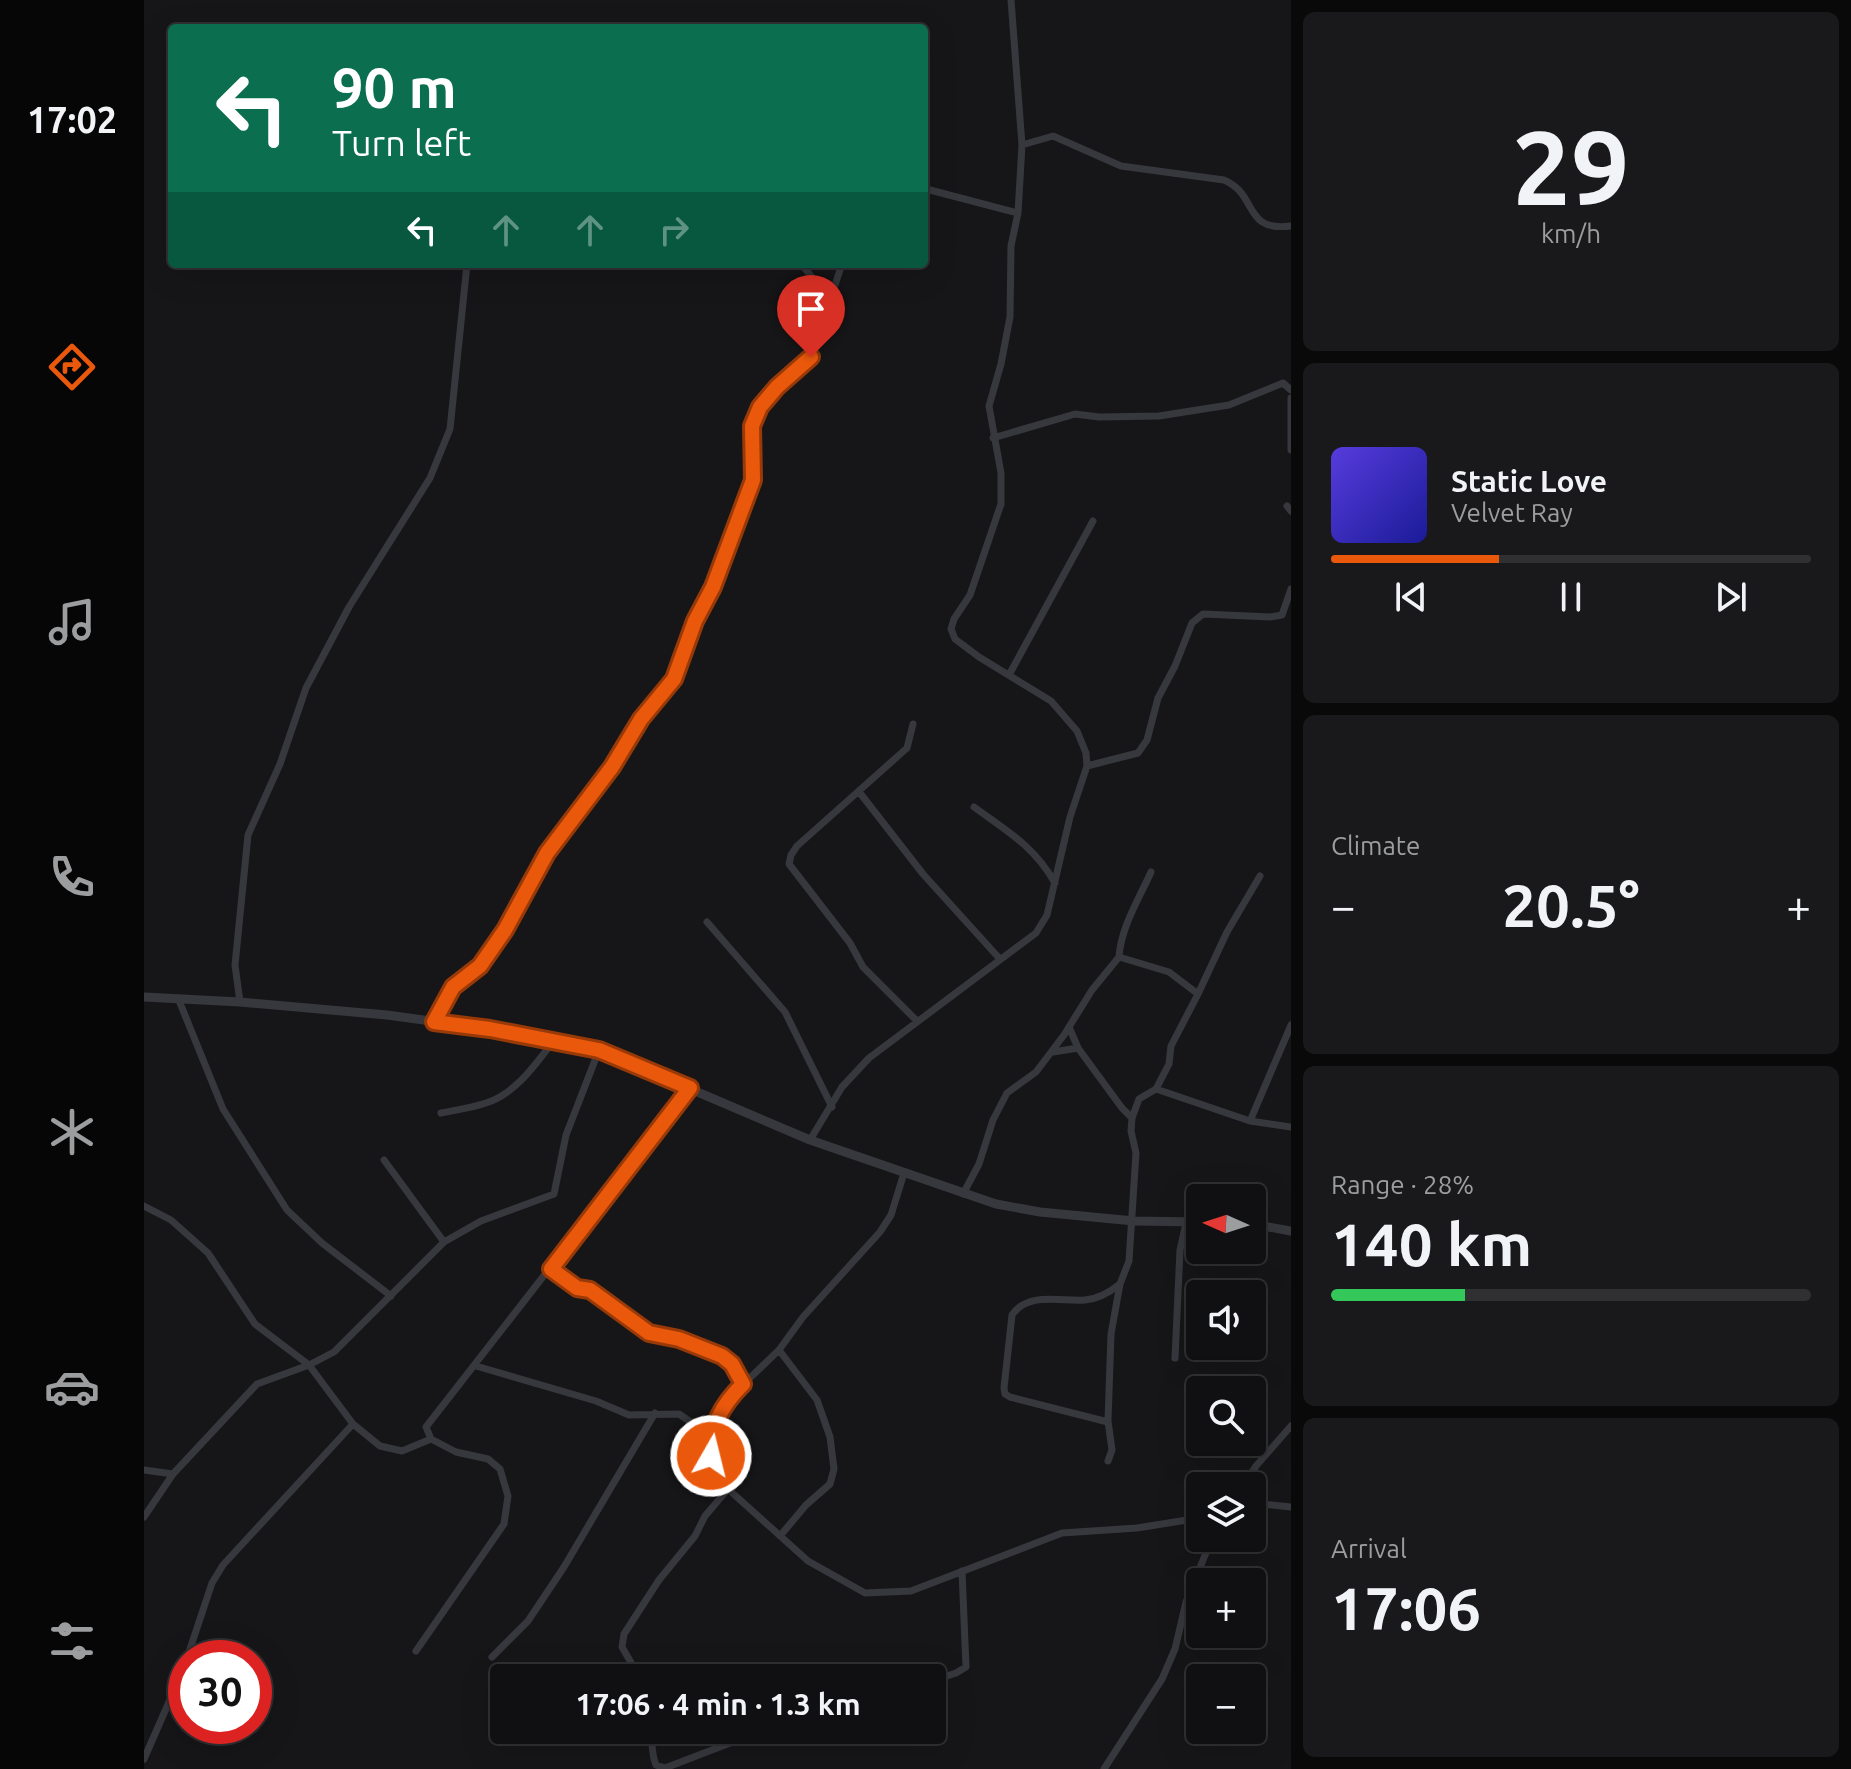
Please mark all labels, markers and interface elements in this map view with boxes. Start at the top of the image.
icon: left [200,56,304,160]
text: 90 m [332,56,457,119]
text: 17:02 [27,99,117,140]
text: 29 [1512,108,1630,225]
text: Turn left [332,122,471,163]
icon: left [400,208,444,252]
icon: ahead [484,208,528,252]
icon: ahead [568,208,612,252]
icon: right [652,208,696,252]
text: km/h [1541,219,1601,248]
pin [777,275,845,357]
icon: arrive [789,287,833,331]
icon: directions [44,339,100,395]
text: Static Love [1451,464,1607,498]
text: Velvet Ray [1451,498,1573,527]
icon: previous [1389,575,1433,619]
icon: pause [1549,575,1593,619]
icon: next [1709,575,1753,619]
icon: music [44,594,100,650]
text: Climate [1331,831,1420,860]
icon: phone [44,849,100,905]
text: 20.5° [1502,871,1640,938]
text: − [1331,881,1356,930]
text: + [1786,881,1811,930]
icon: climate [44,1104,100,1160]
text: Range · 28% [1331,1170,1474,1199]
north arrow [1186,1184,1266,1264]
map controls [1186,1184,1266,1744]
text: 140 km [1331,1210,1532,1277]
button: sound [1186,1280,1266,1360]
icon: car [44,1359,100,1415]
button: search [1186,1376,1266,1456]
position arrow [669,1414,753,1498]
button: layers [1186,1472,1266,1552]
text: Arrival [1331,1534,1407,1563]
button: + [1186,1568,1266,1648]
text: 17:06 [1331,1574,1481,1641]
icon: filters [44,1613,100,1669]
speed limit sign: 30 [168,1640,272,1744]
button: − [1186,1664,1266,1744]
text: 17:06 · 4 min · 1.3 km [575,1687,861,1721]

